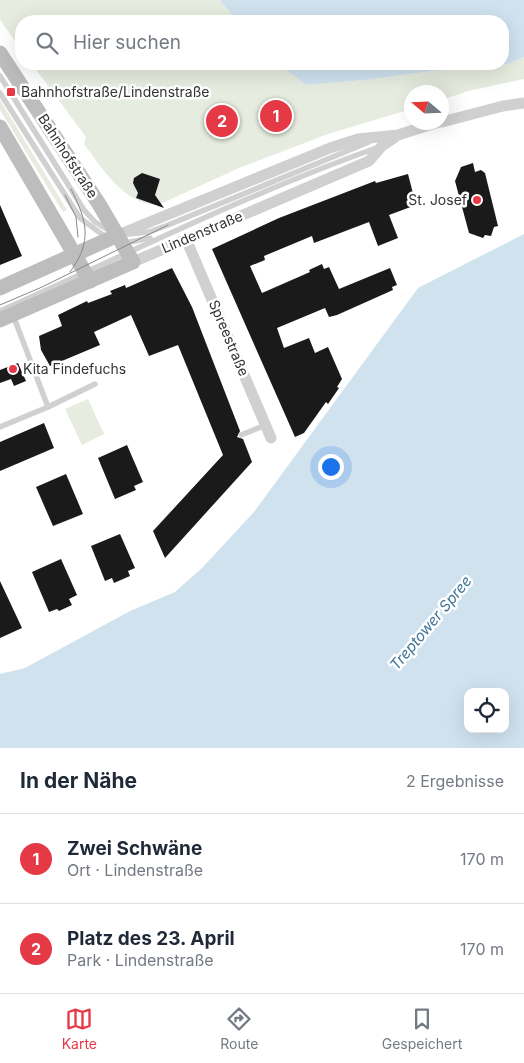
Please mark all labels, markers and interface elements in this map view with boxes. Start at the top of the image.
search box [15,15,509,70]
icon: search [33,29,61,57]
text: Hier suchen [73,31,181,54]
place label: Bahnhofstraße/Lindenstraße [21,83,210,100]
north arrow [404,85,449,130]
marker: Bahnhofstraße/Lindenstraße [5,86,17,98]
pin: 1 [260,97,292,135]
pin: 2 [206,102,238,140]
street label: Bahnhofstraße [35,110,102,201]
place label: St. Josef [408,191,467,208]
marker: St. Josef [471,194,483,206]
street label: Lindenstraße [159,207,245,256]
street label: Spreestraße [206,297,253,378]
place label: Kita Findefuchs [23,360,126,377]
marker: Kita Findefuchs [7,363,19,375]
your location [318,454,344,480]
water label: Treptower Spree [386,572,476,674]
map controls [464,688,509,733]
button: locate [464,688,509,733]
text: In der Nähe [20,768,137,793]
text: 2 Ergebnisse [406,771,504,791]
text: Zwei Schwäne [67,837,202,860]
text: 1 [33,849,39,869]
text: 170 m [460,849,504,869]
text: Ort · Lindenstraße [67,860,203,880]
text: Platz des 23. April [67,927,235,950]
text: 2 [31,939,41,959]
text: 170 m [460,939,504,959]
text: Park · Lindenstraße [67,950,214,970]
tab: Karte [62,1005,97,1052]
tab: Route [220,1005,258,1052]
tab: Gespeichert [382,1005,462,1052]

